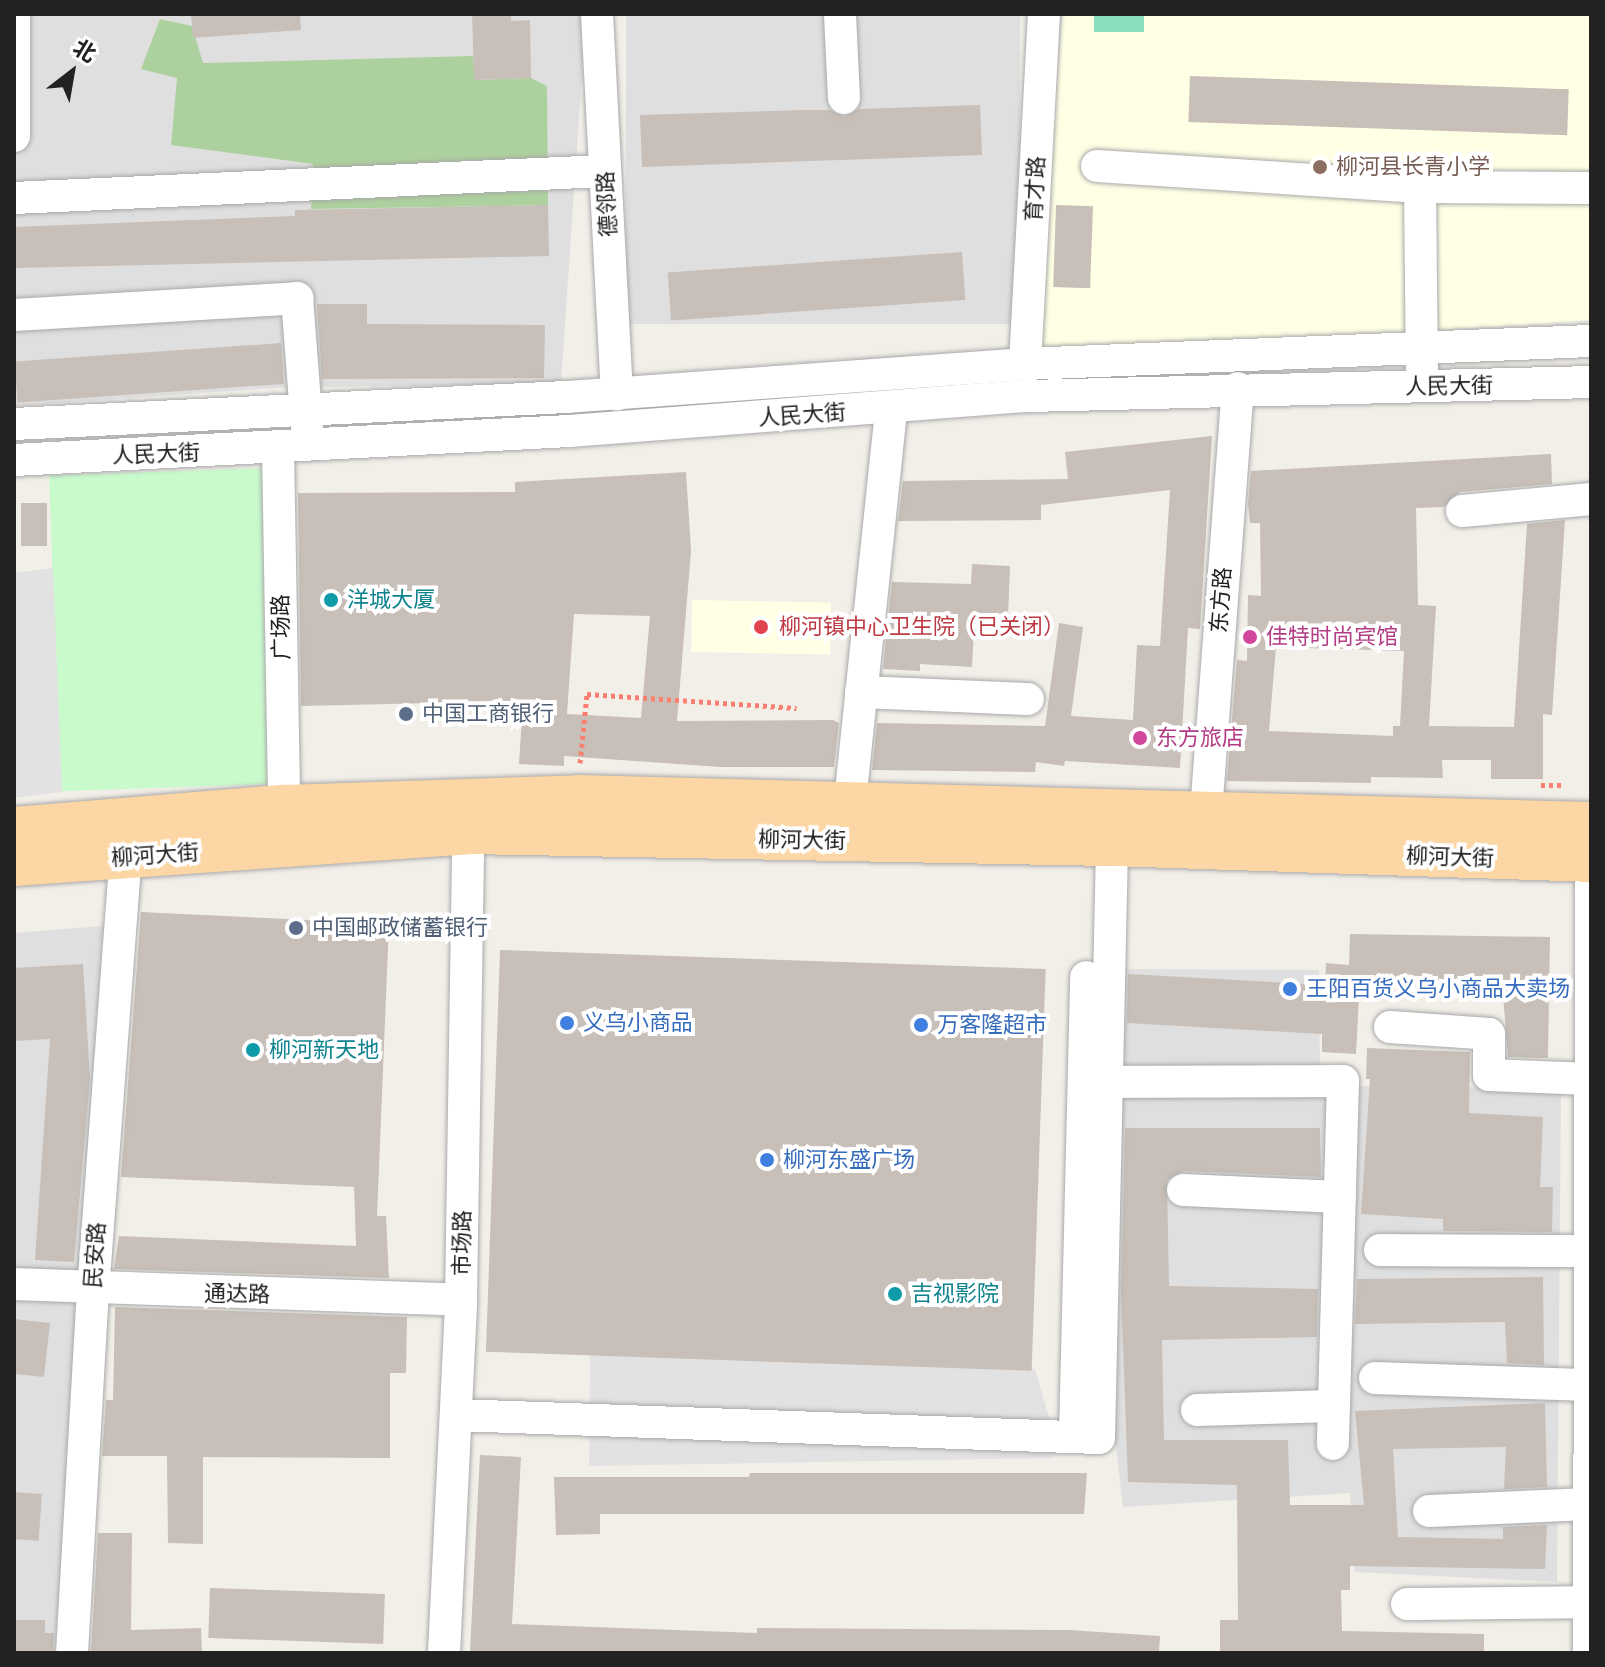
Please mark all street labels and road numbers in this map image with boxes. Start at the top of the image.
street label: 育才路 [1020,155,1050,223]
street label: 德邻路 [592,170,622,238]
street label: 人民大街 [1405,372,1493,400]
street label: 人民大街 [757,399,847,431]
street label: 人民大街 [112,439,200,469]
street label: 东方路 [1206,566,1236,634]
street label: 广场路 [267,594,295,660]
street label: 柳河大街 [758,826,846,854]
street label: 柳河大街 [110,839,200,871]
street label: 柳河大街 [1406,842,1494,872]
street label: 市场路 [448,1210,476,1276]
street label: 民安路 [80,1221,110,1289]
street label: 通达路 [204,1280,270,1308]

